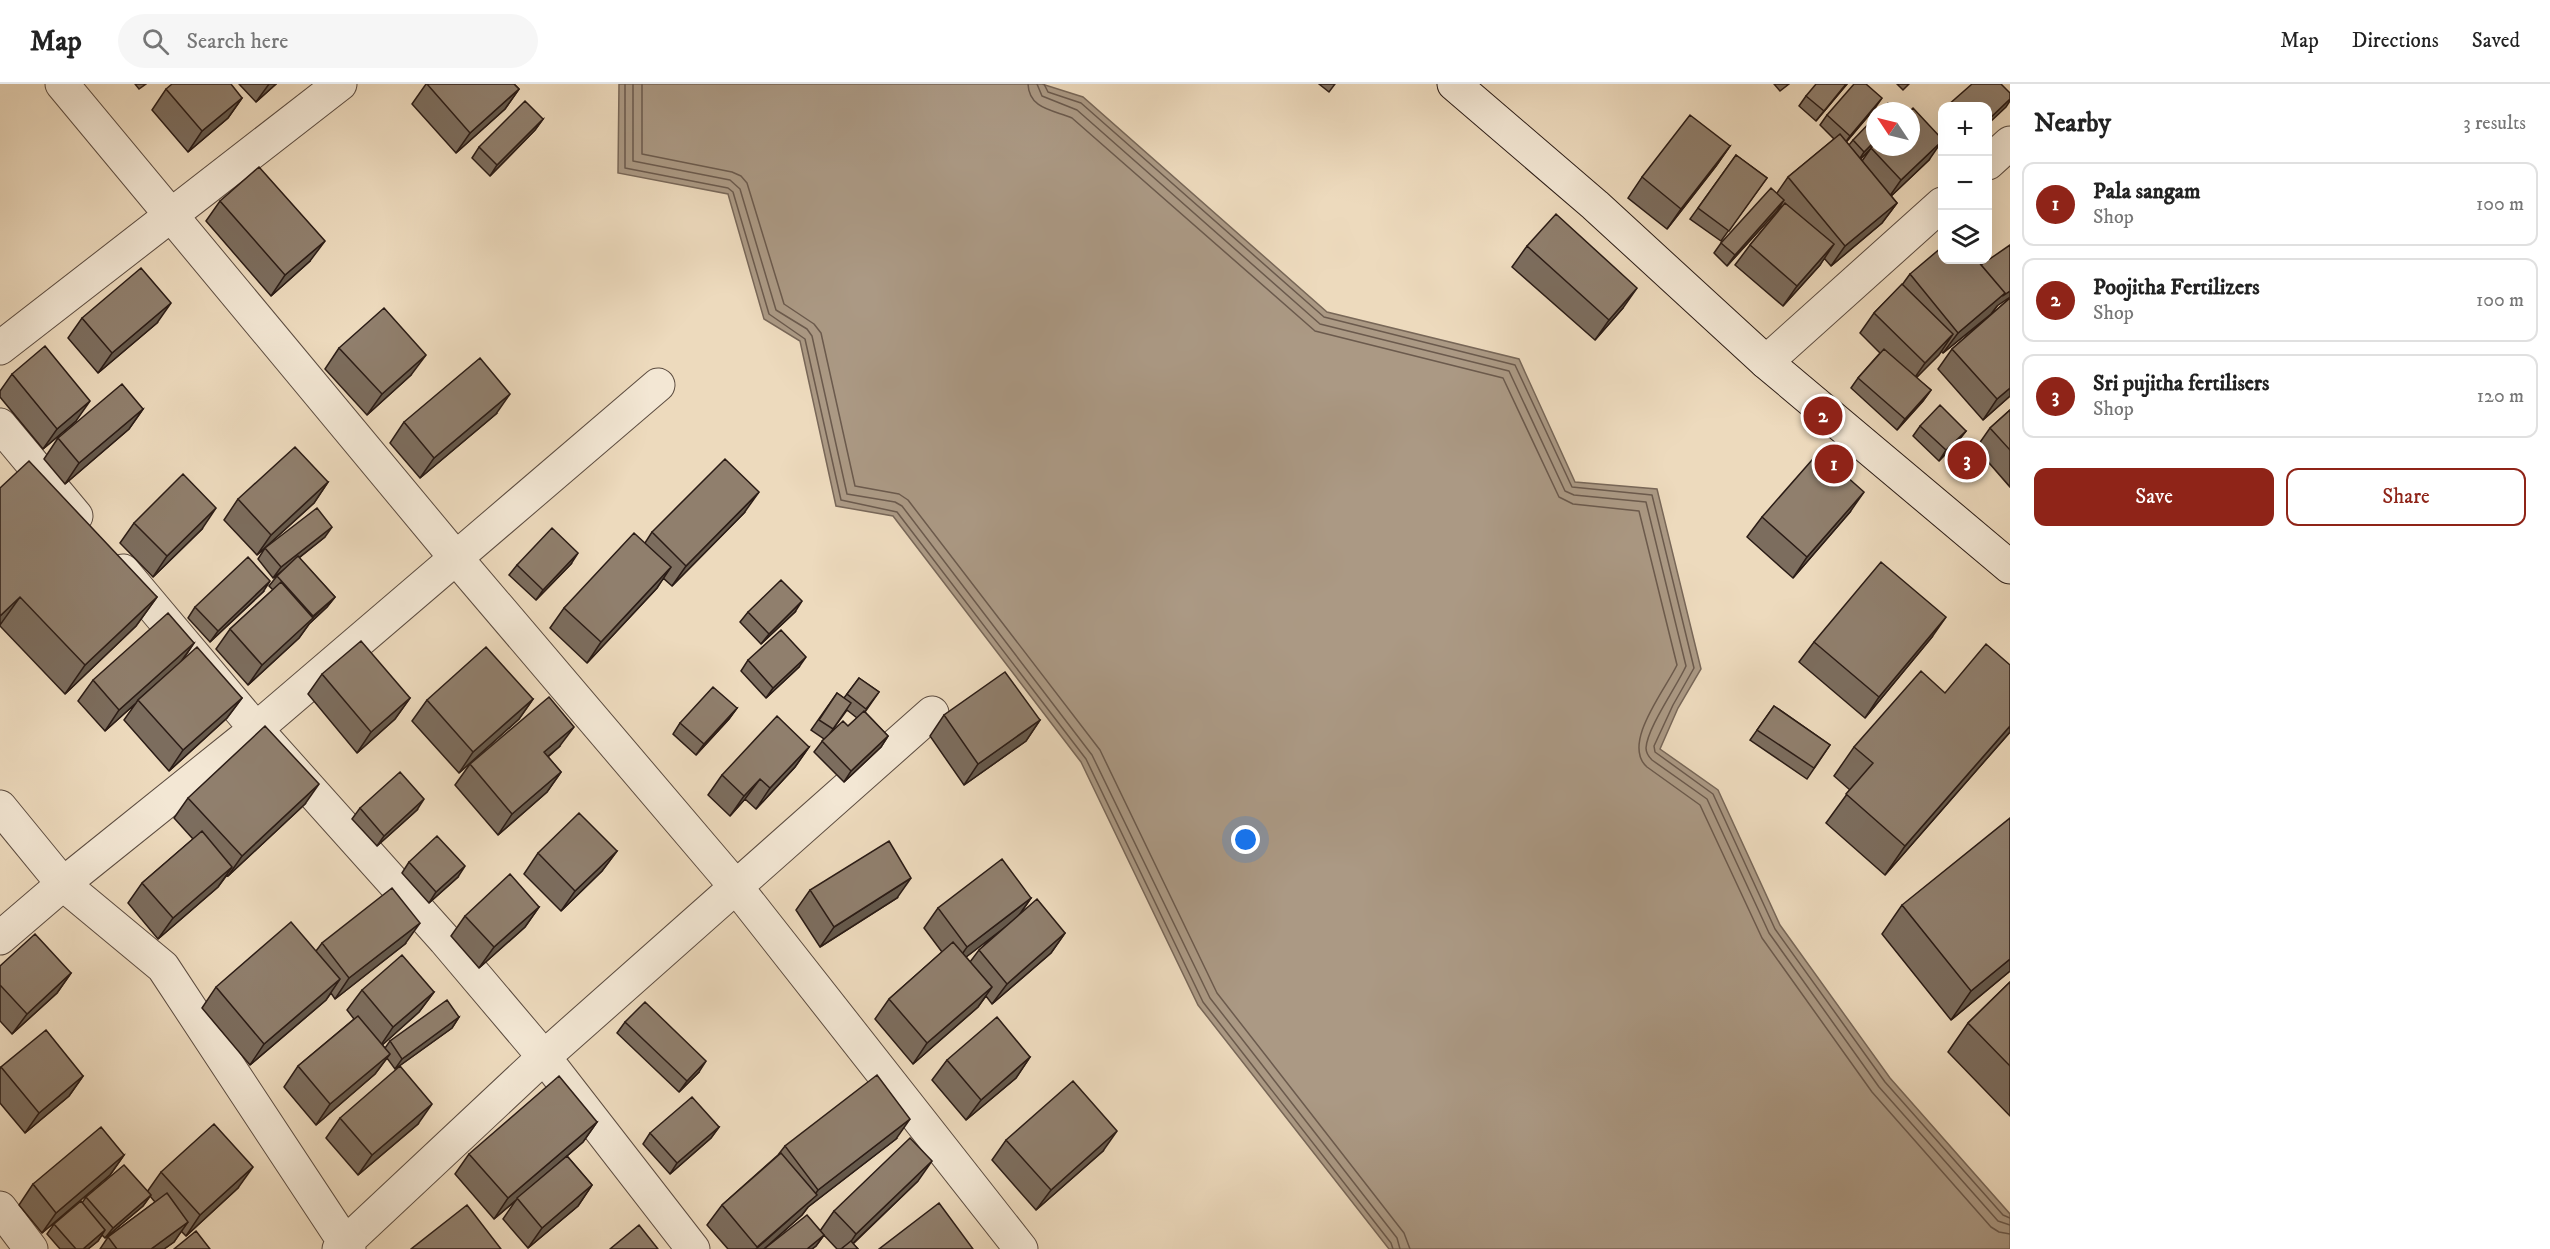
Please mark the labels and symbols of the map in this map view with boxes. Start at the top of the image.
north arrow [1866,102,1920,156]
pin: 2 [1804,394,1842,438]
pin: 3 [1948,438,1986,482]
pin: 1 [1814,442,1854,487]
your location [1231,825,1260,854]

